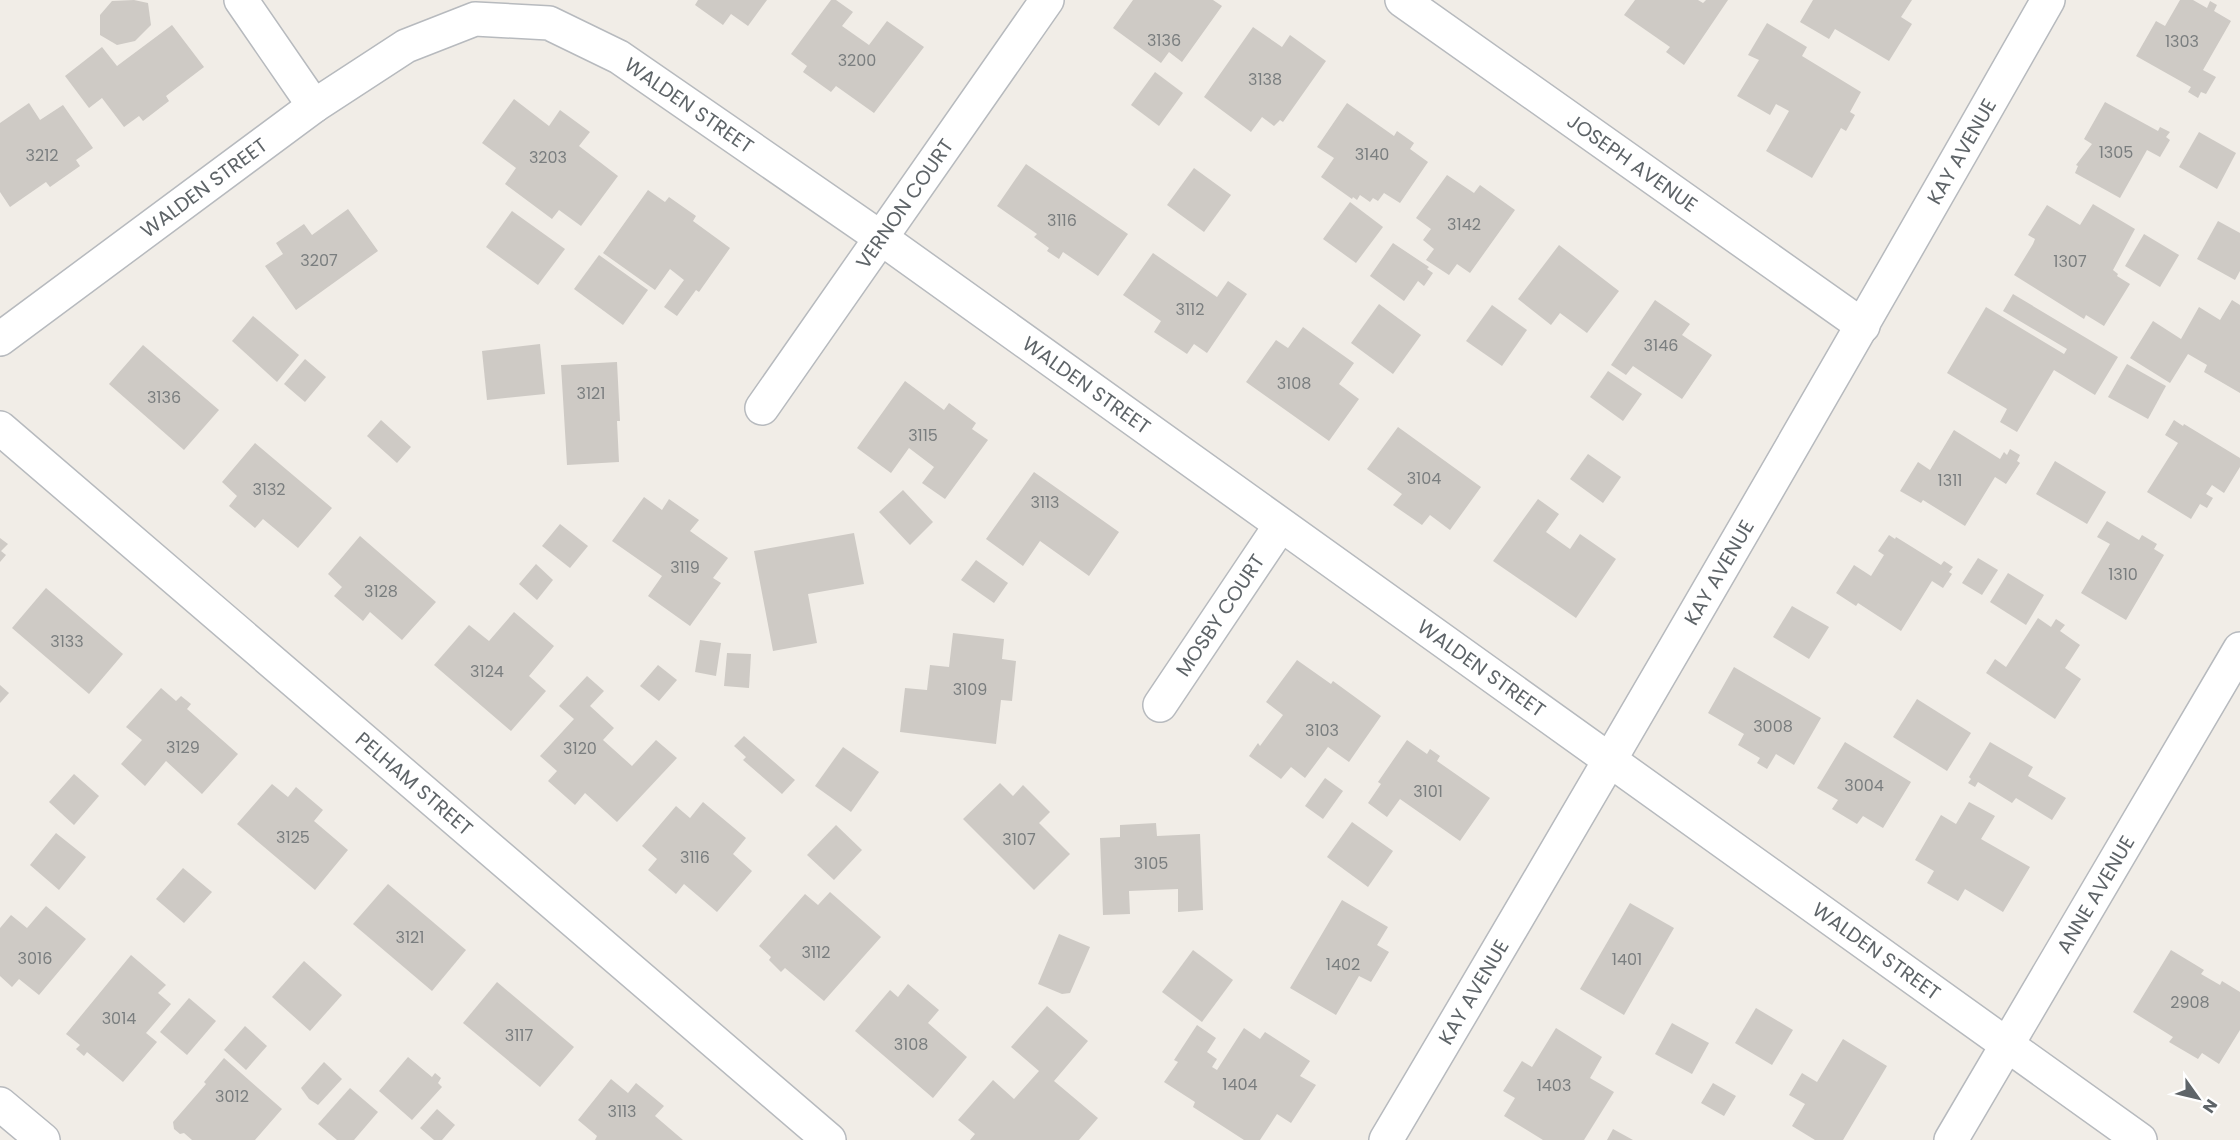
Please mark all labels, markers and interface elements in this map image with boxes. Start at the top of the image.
house number: 3136 [1147,29,1181,52]
house number: 1303 [2165,30,2199,53]
house number: 3200 [838,49,876,72]
street label: WALDEN STREET [619,51,760,160]
house number: 3138 [1248,68,1282,91]
street label: KAY AVENUE [1920,93,2003,209]
street label: JOSEPH AVENUE [1561,107,1703,219]
street label: WALDEN STREET [135,131,273,244]
street label: VERNON COURT [849,133,960,275]
house number: 1305 [2099,141,2133,164]
house number: 3140 [1355,143,1389,166]
house number: 3212 [26,144,58,167]
house number: 3203 [529,146,567,169]
house number: 3116 [1047,209,1077,232]
house number: 3142 [1447,213,1481,236]
house number: 3207 [300,249,338,272]
house number: 1307 [2053,250,2087,273]
house number: 3112 [1176,298,1204,321]
street label: WALDEN STREET [1017,330,1156,441]
house number: 3146 [1644,334,1678,357]
house number: 3108 [1277,372,1311,395]
house number: 3121 [577,382,605,405]
house number: 3136 [147,386,181,409]
house number: 3115 [908,424,938,447]
house number: 3104 [1407,467,1441,490]
house number: 1311 [1938,469,1962,492]
house number: 3132 [252,478,286,501]
house number: 3113 [1030,491,1060,514]
street label: KAY AVENUE [1677,515,1761,630]
street label: MOSBY COURT [1169,549,1271,682]
house number: 3119 [670,556,700,579]
house number: 1310 [2108,563,2138,586]
house number: 3128 [364,580,398,603]
street label: WALDEN STREET [1412,613,1551,724]
house number: 3133 [50,630,84,653]
house number: 3124 [470,660,504,683]
house number: 3109 [953,678,987,701]
house number: 3008 [1753,715,1793,738]
house number: 3103 [1305,719,1339,742]
street label: PELHAM STREET [350,725,479,842]
house number: 3129 [166,736,200,759]
house number: 3120 [563,737,597,760]
house number: 3004 [1844,774,1884,797]
house number: 3101 [1413,780,1443,803]
house number: 3125 [276,826,310,849]
house number: 3107 [1002,828,1036,851]
street label: ANNE AVENUE [2050,830,2141,959]
house number: 3116 [680,846,710,869]
house number: 3105 [1134,852,1168,875]
street label: WALDEN STREET [1807,896,1946,1007]
house number: 3121 [396,926,424,949]
street label: KAY AVENUE [1432,934,1515,1050]
house number: 3112 [802,941,830,964]
house number: 3016 [18,947,52,970]
house number: 1401 [1612,948,1642,971]
house number: 1402 [1326,953,1360,976]
house number: 2908 [2170,991,2210,1014]
house number: 3014 [102,1007,136,1030]
house number: 3117 [505,1024,533,1047]
house number: 3108 [894,1033,928,1056]
north arrow [2168,1068,2228,1128]
house number: 1404 [1222,1073,1258,1096]
house number: 1403 [1537,1074,1571,1097]
house number: 3012 [215,1085,249,1108]
text: N [2197,1095,2223,1118]
house number: 3113 [607,1100,637,1123]

